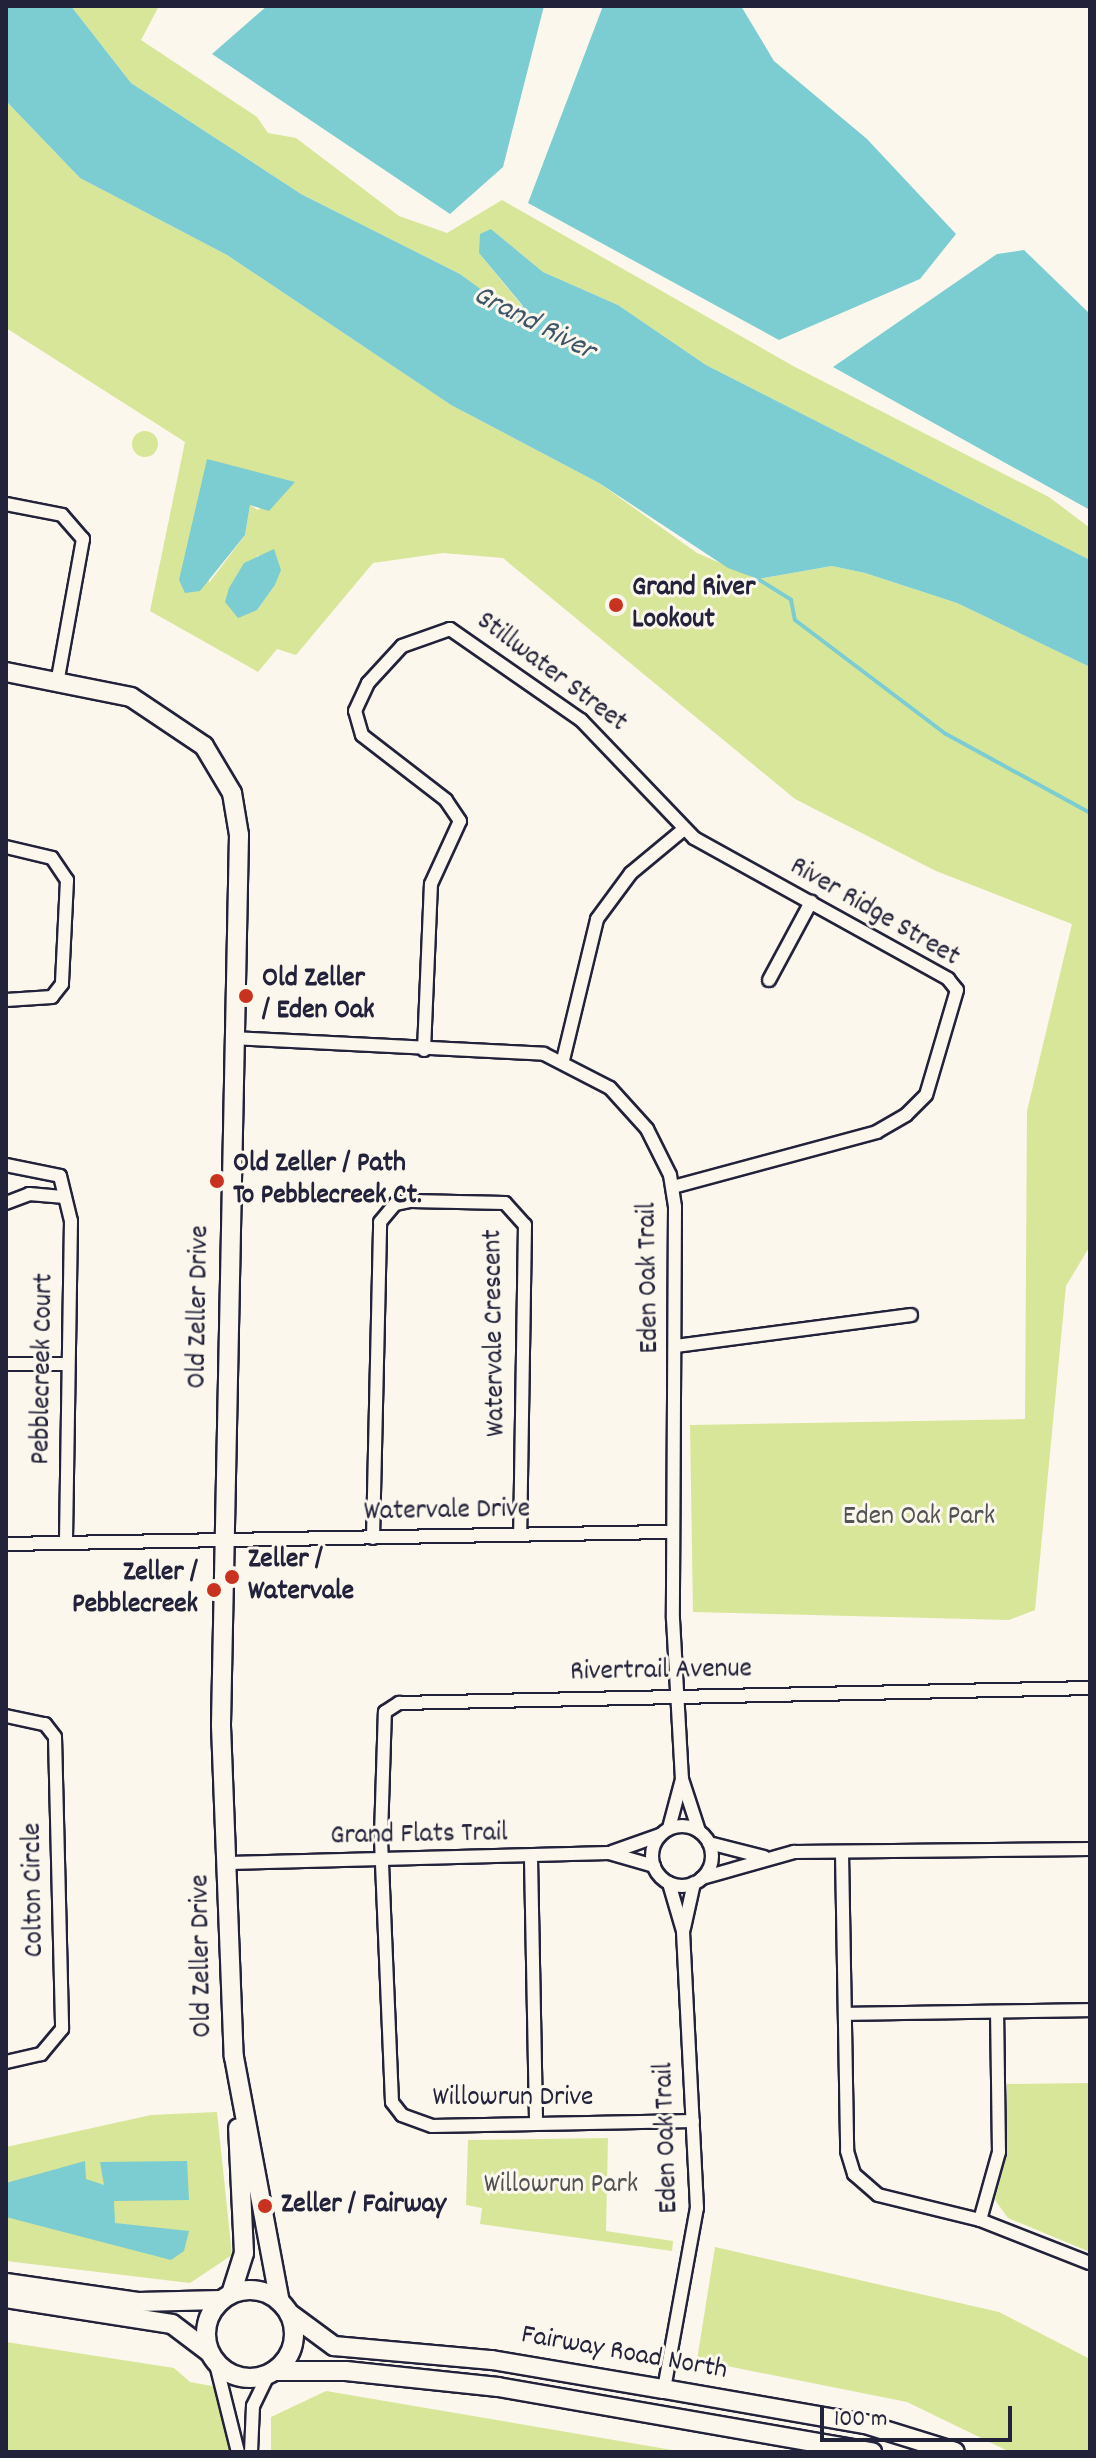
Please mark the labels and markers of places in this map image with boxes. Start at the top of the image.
place label: Grand River Lookout [632,572,755,638]
marker: Grand River Lookout [607,596,625,614]
place label: Old Zeller / Eden Oak [262,963,375,1029]
marker: Old Zeller / Eden Oak [237,987,255,1005]
place label: Old Zeller / Path To Pebblecreek Ct. [233,1148,422,1214]
marker: Old Zeller / Path To Pebblecreek Ct. [208,1172,226,1190]
place label: Zeller / Watervale [248,1544,354,1610]
place label: Zeller / Pebblecreek [72,1557,198,1623]
marker: Zeller / Watervale [223,1568,241,1586]
marker: Zeller / Pebblecreek [205,1581,223,1599]
place label: Zeller / Fairway [281,2189,446,2223]
marker: Zeller / Fairway [256,2197,274,2215]

